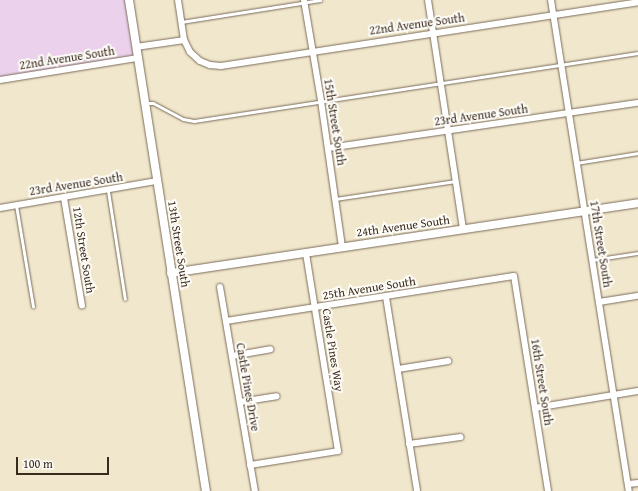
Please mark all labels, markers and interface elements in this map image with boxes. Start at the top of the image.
street label: 22nd Avenue South [368,10,466,38]
street label: 22nd Avenue South [18,43,116,73]
street label: 15th Street South [321,78,349,166]
street label: 23rd Avenue South [433,101,529,129]
street label: 23rd Avenue South [28,170,124,198]
street label: 13th Street South [165,200,193,288]
street label: 17th Street South [587,200,615,288]
street label: 12th Street South [70,206,98,294]
street label: 24th Avenue South [355,212,451,240]
street label: 25th Avenue South [321,274,417,302]
street label: Castle Pines Way [319,307,347,393]
street label: 16th Street South [528,338,556,426]
street label: Castle Pines Drive [233,342,263,432]
scale bar [18,449,111,475]
text: 100 m [23,455,53,472]

